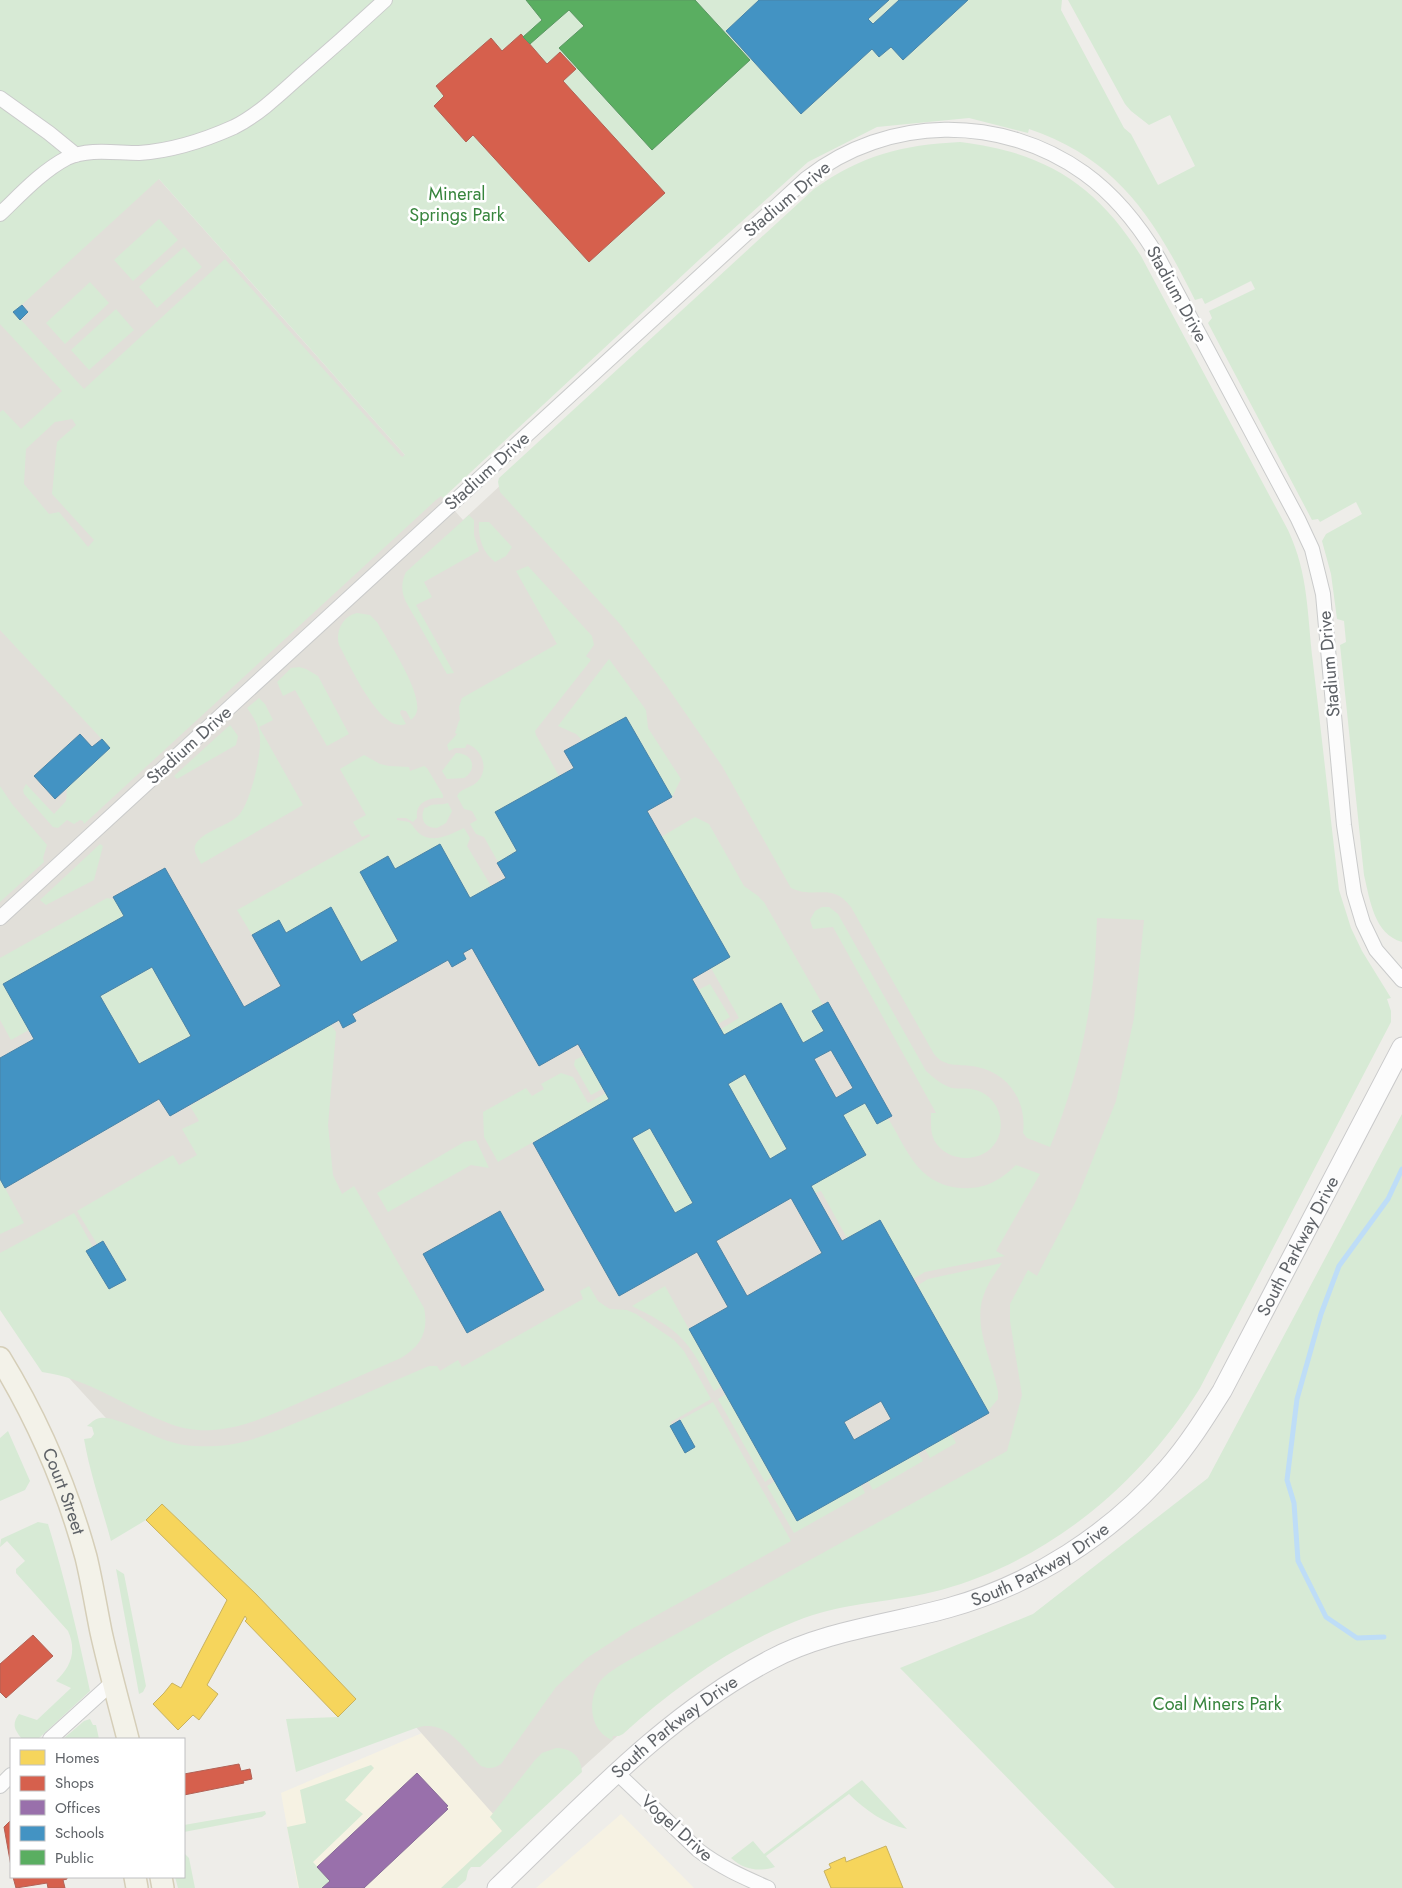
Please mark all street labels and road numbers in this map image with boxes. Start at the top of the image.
street label: Stadium Drive [738,155,836,243]
street label: Stadium Drive [1140,241,1214,347]
street label: Stadium Drive [439,426,535,516]
street label: Stadium Drive [1311,610,1347,718]
street label: Stadium Drive [141,700,237,790]
street label: South Parkway Drive [1250,1171,1345,1321]
street label: Court Street [36,1444,92,1538]
street label: South Parkway Drive [967,1516,1115,1613]
street label: South Parkway Drive [605,1669,743,1785]
street label: Vogel Drive [635,1788,719,1868]

